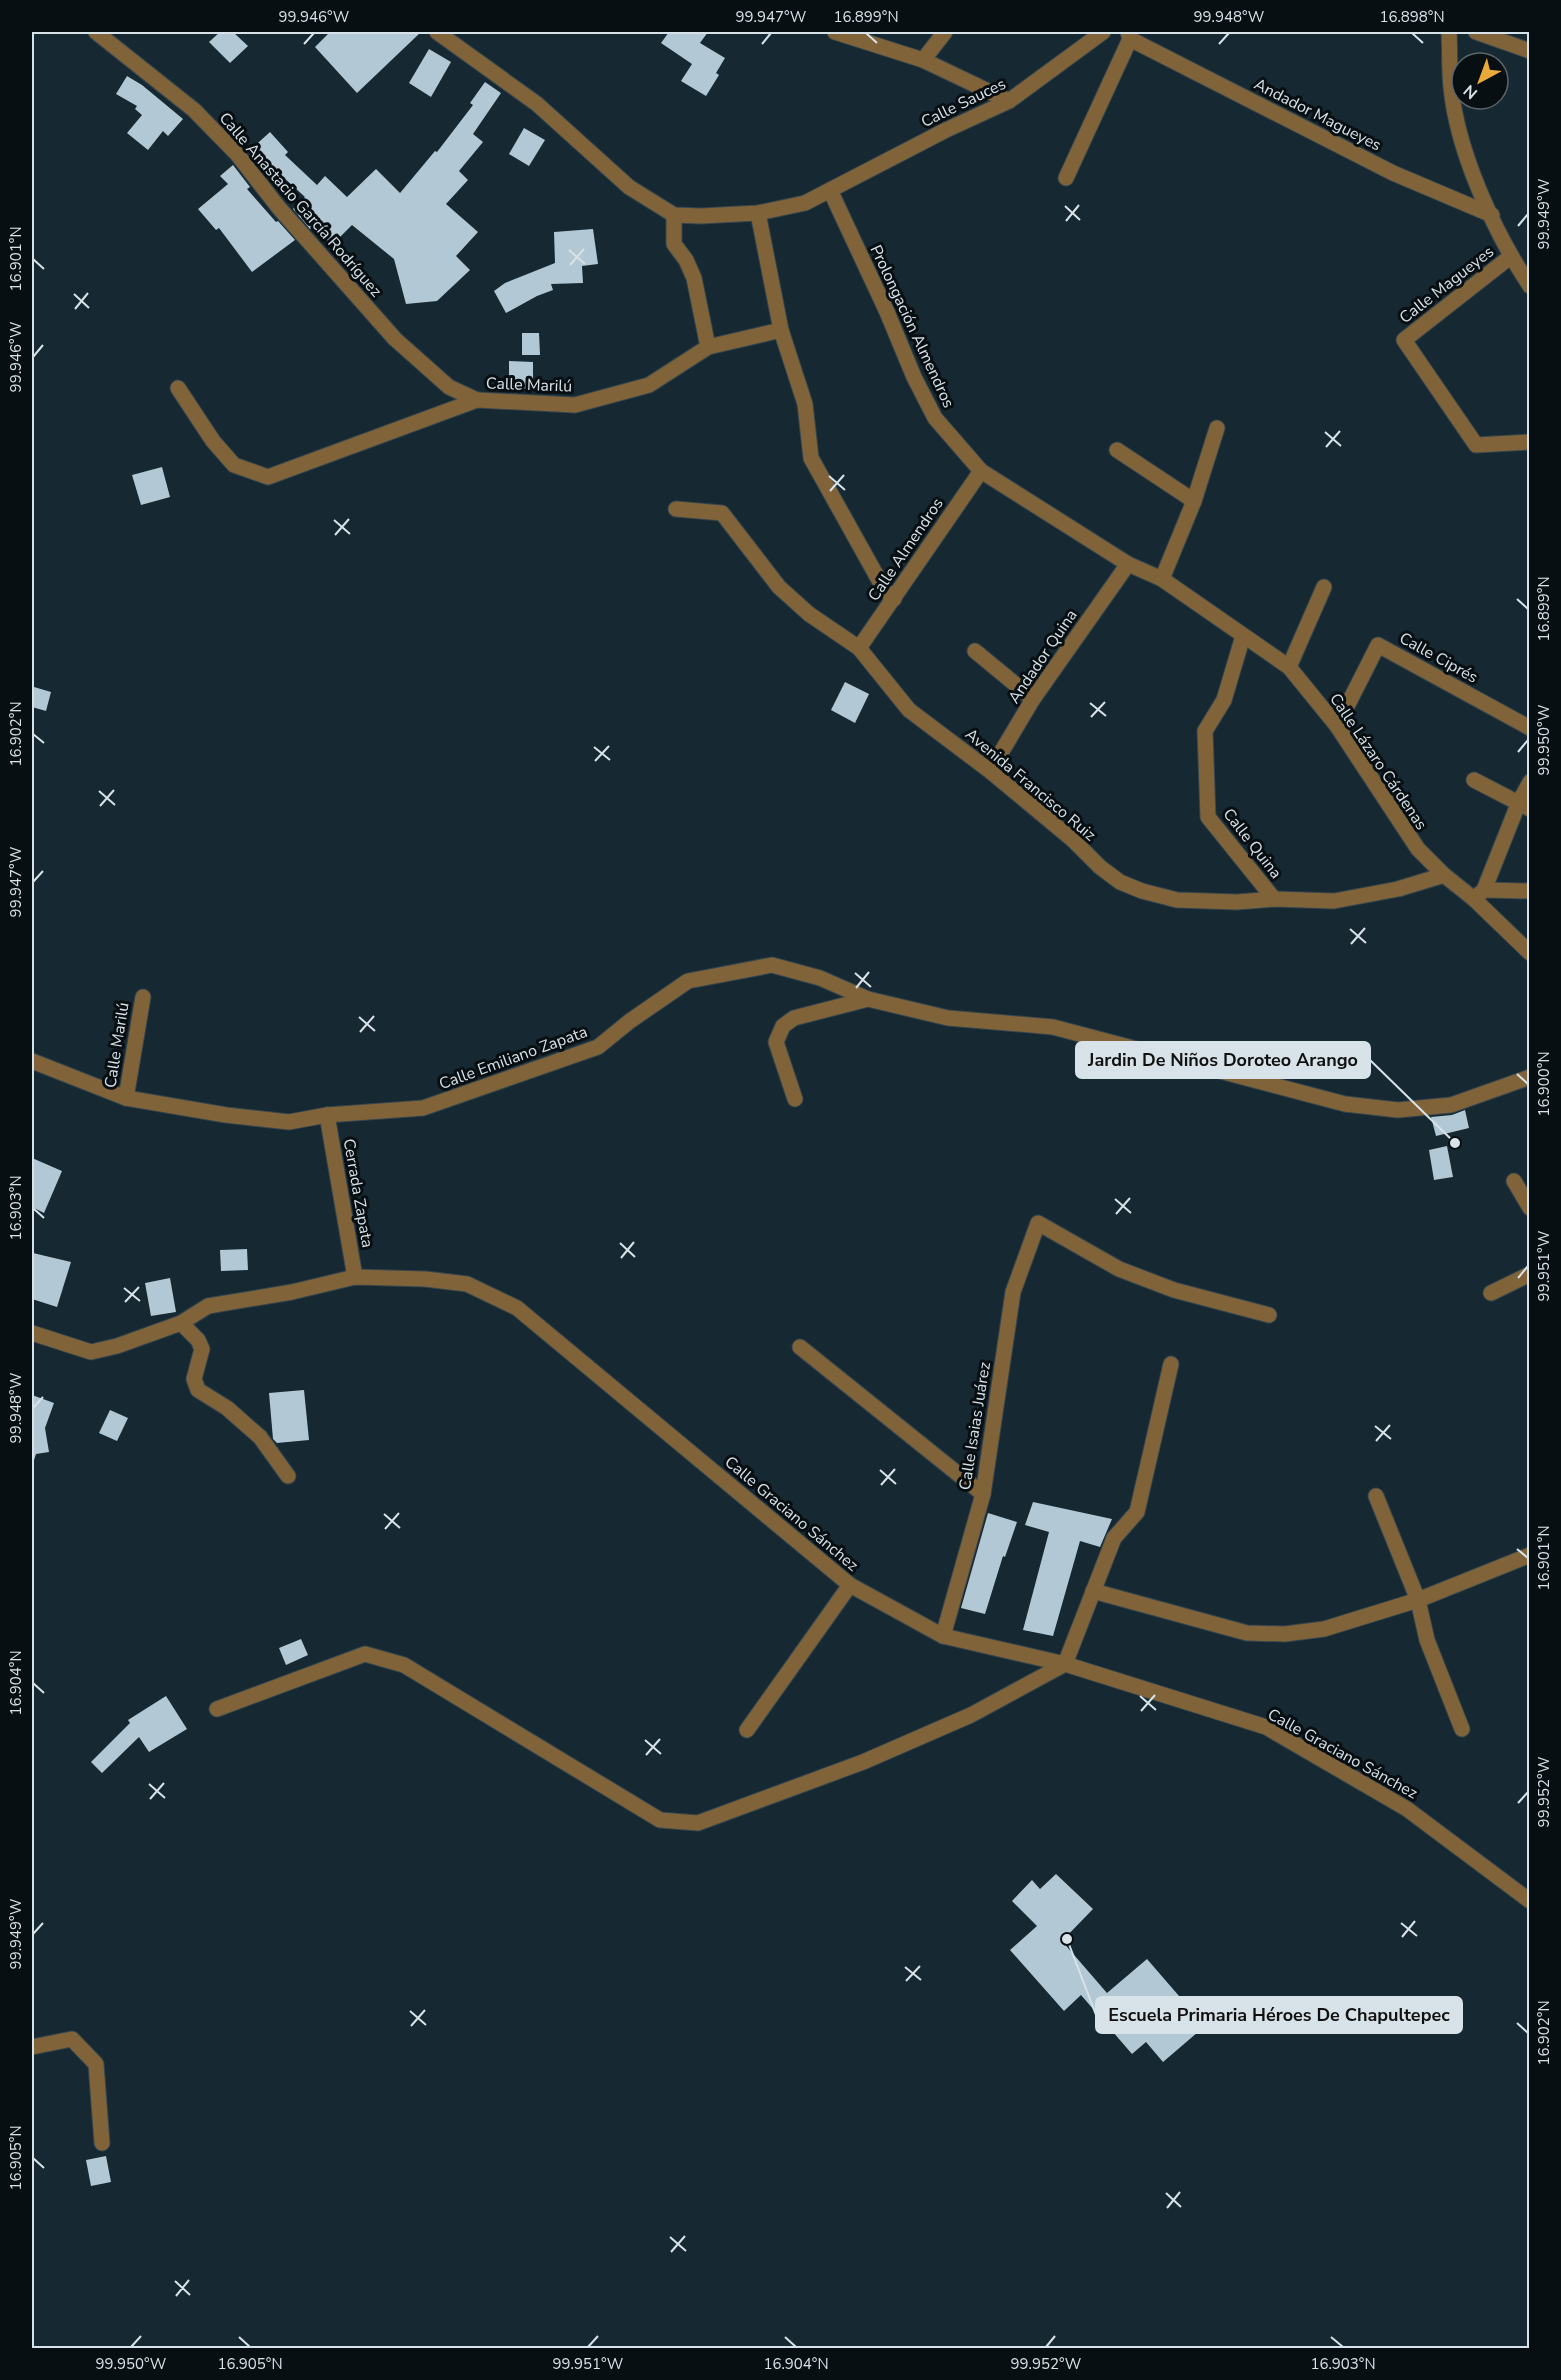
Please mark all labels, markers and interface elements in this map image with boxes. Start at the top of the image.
text: 99.946°W [279,7,350,27]
text: 99.947°W [736,7,807,27]
text: 16.899°N [833,7,899,27]
text: 99.948°W [1194,7,1265,27]
text: 16.898°N [1379,7,1445,27]
north arrow [1450,51,1510,111]
street label: Calle Sauces [917,73,1009,133]
street label: Andador Magueyes [1250,73,1385,156]
text: N [1459,79,1483,104]
street label: Calle Anastacio García Rodríguez [214,108,387,302]
text: 99.949°W [1534,178,1554,249]
text: 16.901°N [6,226,26,292]
street label: Prolongación Almendros [865,241,960,411]
street label: Calle Magueyes [1395,241,1498,329]
text: 99.946°W [6,321,26,392]
street label: Calle Marilú [485,372,572,397]
street label: Calle Almendros [863,494,949,606]
text: 16.899°N [1534,576,1554,642]
street label: Andador Quina [1003,605,1082,708]
street label: Calle Ciprés [1395,627,1482,689]
street label: Calle Lázaro Cárdenas [1324,689,1432,834]
text: 16.902°N [6,701,26,767]
text: 99.950°W [1534,704,1554,775]
street label: Avenida Francisco Ruiz [960,724,1100,846]
street label: Calle Quina [1218,804,1287,883]
text: 99.947°W [6,846,26,917]
street label: Calle Marilú [99,1001,135,1090]
street label: Calle Emiliano Zapata [436,1021,591,1095]
callout: Jardin De Niños Doroteo Arango [1076,1042,1370,1078]
text: Jardin De Niños Doroteo Arango [1087,1048,1358,1072]
text: 16.900°N [1534,1051,1554,1117]
street label: Cerrada Zapata [338,1137,378,1249]
text: 16.903°N [6,1175,26,1241]
text: 99.951°W [1534,1230,1554,1301]
street label: Calle Isaias Juárez [954,1361,996,1492]
text: 99.948°W [6,1372,26,1443]
street label: Calle Graciano Sánchez [720,1451,863,1576]
text: 16.901°N [1534,1525,1554,1591]
text: 16.904°N [6,1650,26,1716]
street label: Calle Graciano Sánchez [1264,1703,1421,1804]
text: 99.952°W [1534,1756,1554,1827]
text: 99.949°W [6,1898,26,1969]
callout: Escuela Primaria Héroes De Chapultepec [1096,1997,1462,2033]
text: 16.902°N [1534,2000,1554,2066]
text: Escuela Primaria Héroes De Chapultepec [1108,2003,1450,2027]
text: 16.905°N [6,2125,26,2191]
text: 99.950°W [96,2354,167,2374]
text: 16.905°N [217,2354,283,2374]
text: 99.951°W [553,2354,624,2374]
text: 16.904°N [763,2354,829,2374]
text: 99.952°W [1011,2354,1082,2374]
text: 16.903°N [1310,2354,1376,2374]

